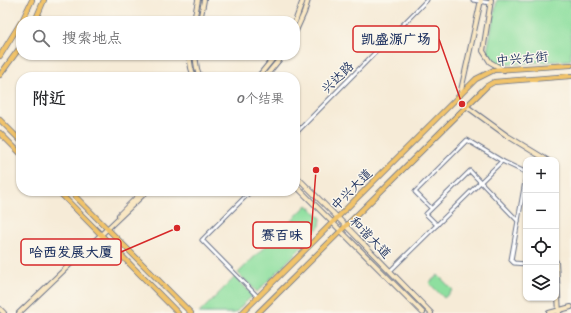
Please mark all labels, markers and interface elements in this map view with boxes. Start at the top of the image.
search box [16,16,300,60]
text: 搜索地点 [62,25,122,51]
callout: 凯盛源广场 [353,26,439,52]
icon: search [30,27,52,49]
text: 凯盛源广场 [361,27,431,52]
street label: 中兴右街 [495,45,549,72]
street label: 兴达路 [315,55,359,99]
text: 附近 [32,83,66,113]
text: 0个结果 [237,87,284,110]
map controls [523,157,559,301]
button: + [523,157,559,193]
street label: 中兴大道 [325,163,378,216]
button: − [523,193,559,229]
street label: 和谐大道 [344,211,397,264]
callout: 赛百味 [253,222,311,248]
text: 赛百味 [261,223,303,248]
button: locate [523,229,559,265]
callout: 哈西发展大厦 [21,239,121,265]
text: 哈西发展大厦 [29,240,113,265]
button: layers [523,265,559,301]

